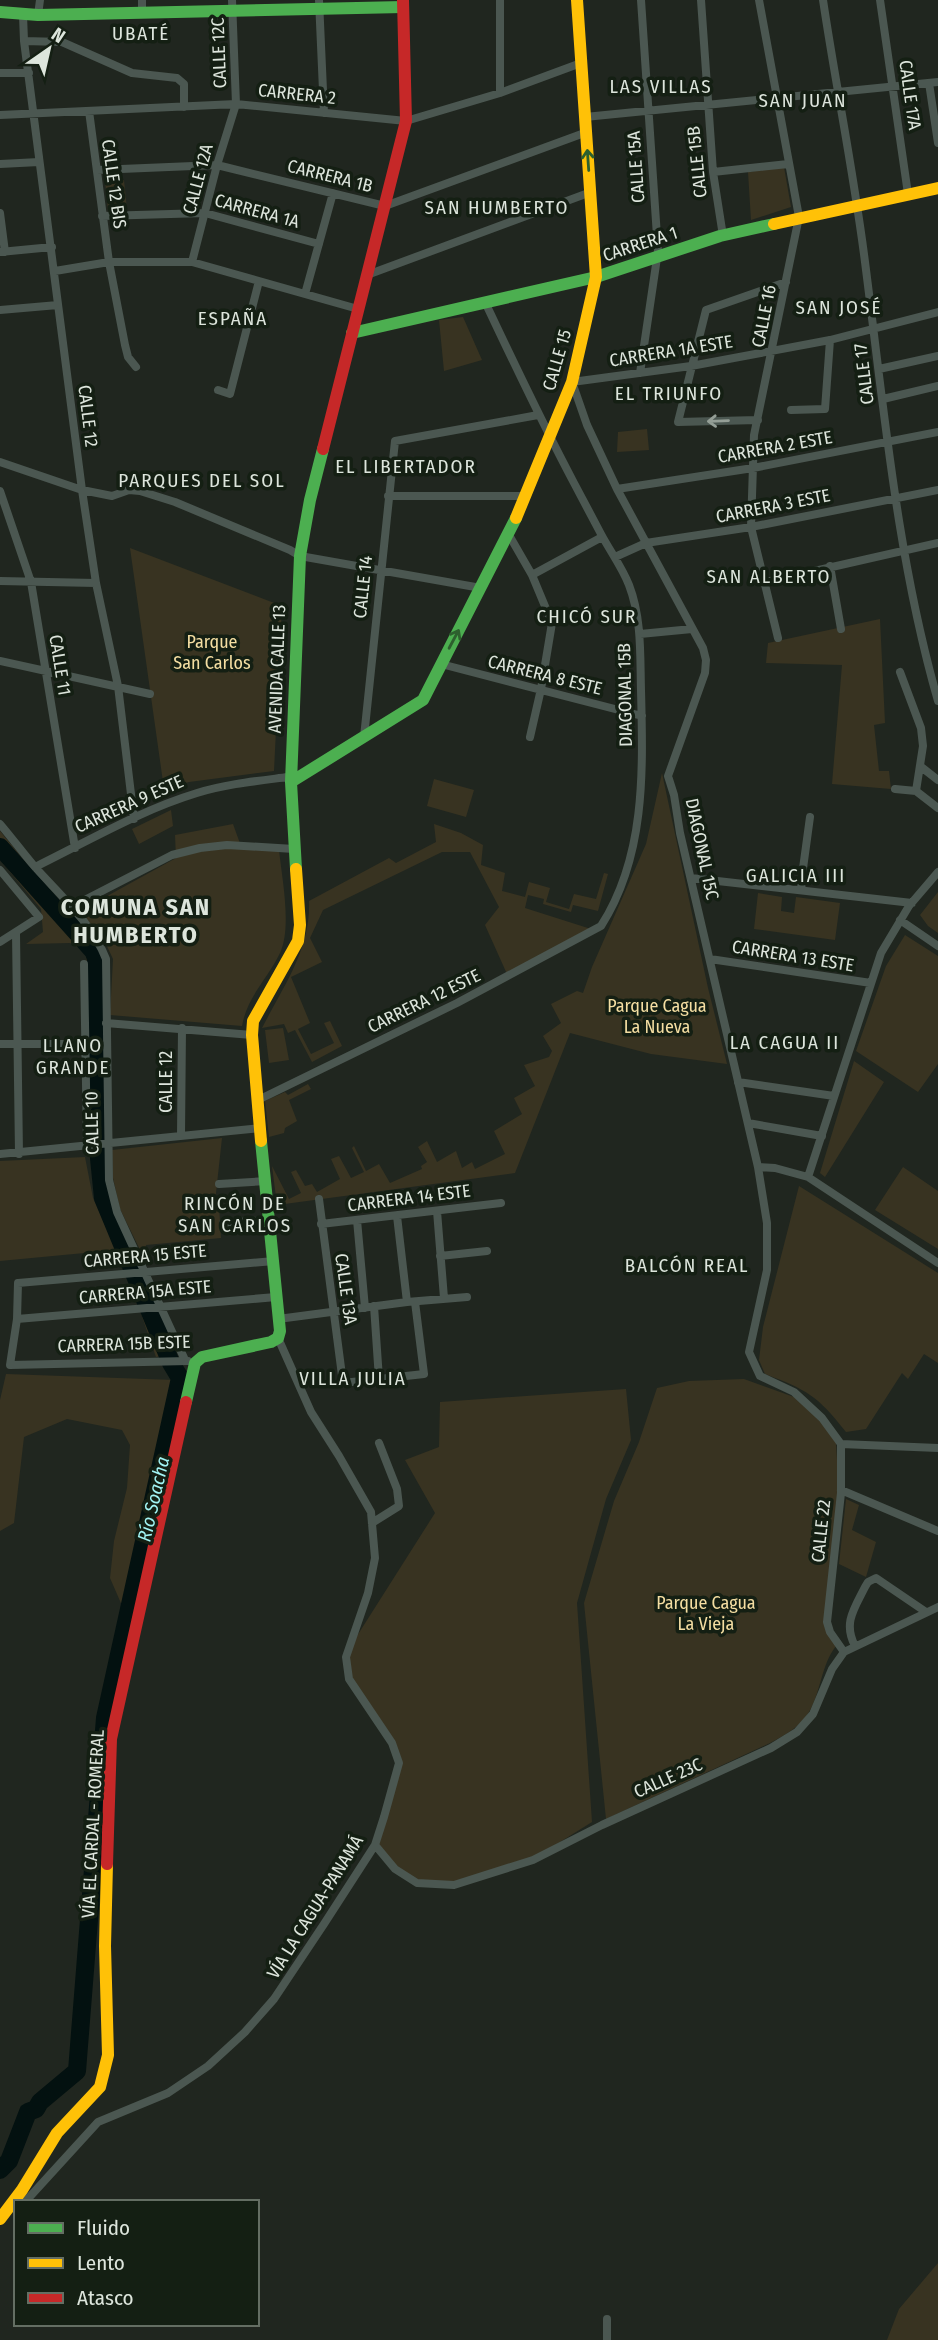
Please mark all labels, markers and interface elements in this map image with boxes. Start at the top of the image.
north arrow [14,14,84,84]
street label: CALLE 12C [207,17,231,89]
district label: UBATÉ [112,22,170,45]
text: N [47,23,69,48]
street label: CALLE 17A [894,59,926,132]
district label: LAS VILLAS [609,75,713,98]
street label: CARRERA 2 [257,79,337,109]
district label: SAN JUAN [758,89,848,112]
street label: CALLE 15B [682,125,712,199]
street label: CALLE 15A [622,130,649,204]
street label: CALLE 12 BIS [97,138,131,230]
street label: CALLE 12A [178,141,218,216]
one-way arrow [582,149,595,172]
street label: CARRERA 1B [285,155,375,197]
street label: CARRERA 1A [212,189,302,233]
district label: SAN HUMBERTO [425,196,569,219]
street label: CARRERA 1 [600,222,680,266]
street label: CALLE 16 [747,283,781,349]
district label: SAN JOSÉ [796,296,882,319]
district label: ESPAÑA [198,307,268,330]
street label: CALLE 15 [538,327,576,393]
street label: CARRERA 1A ESTE [608,330,734,372]
street label: CALLE 17 [849,342,879,406]
district label: EL TRIUNFO [615,382,723,405]
street label: CALLE 12 [73,384,103,448]
one-way arrow [707,414,730,427]
street label: CARRERA 2 ESTE [716,426,834,468]
district label: EL LIBERTADOR [335,455,477,478]
district label: PARQUES DEL SOL [118,469,286,492]
street label: CARRERA 3 ESTE [714,484,832,528]
street label: CALLE 14 [349,554,377,619]
district label: SAN ALBERTO [706,565,832,588]
street label: AVENIDA CALLE 13 [264,604,290,734]
district label: CHICÓ SUR [537,605,637,628]
one-way arrow [448,629,461,650]
park label: Parque San Carlos [173,631,251,674]
street label: CALLE 11 [44,633,76,697]
street label: DIAGONAL 15B [613,643,637,747]
street label: CARRERA 8 ESTE [486,650,604,700]
street label: CARRERA 9 ESTE [71,770,187,838]
street label: DIAGONAL 15C [681,796,723,902]
district label: GALICIA III [746,864,846,887]
district label: COMUNA SAN HUMBERTO [61,893,211,949]
street label: CARRERA 13 ESTE [730,936,856,976]
street label: CARRERA 12 ESTE [364,964,484,1038]
park label: Parque Cagua La Nueva [607,995,707,1038]
district label: LA CAGUA II [730,1031,840,1054]
district label: LLANO GRANDE [36,1034,110,1079]
street label: CALLE 12 [155,1051,177,1113]
street label: CALLE 10 [80,1091,104,1155]
street label: CARRERA 14 ESTE [346,1180,472,1216]
district label: RINCÓN DE SAN CARLOS [178,1192,292,1237]
street label: CARRERA 15 ESTE [83,1240,207,1272]
street label: CALLE 13A [330,1252,362,1327]
district label: BALCÓN REAL [625,1254,749,1277]
street label: CARRERA 15A ESTE [78,1275,212,1309]
street label: CARRERA 15B ESTE [57,1331,191,1357]
district label: VILLA JULIA [299,1367,407,1390]
water label: Río Soacha [133,1454,174,1544]
street label: CALLE 22 [807,1498,835,1564]
park label: Parque Cagua La Vieja [656,1592,756,1635]
street label: VÍA EL CARDAL - ROMERAL [76,1729,109,1919]
street label: CALLE 23C [630,1753,706,1803]
street label: VÍA LA CAGUA-PANAMÁ [261,1830,368,1983]
legend [14,2200,259,2326]
text: Fluido [77,2215,130,2241]
text: Lento [77,2250,125,2276]
text: Atasco [77,2285,134,2311]

